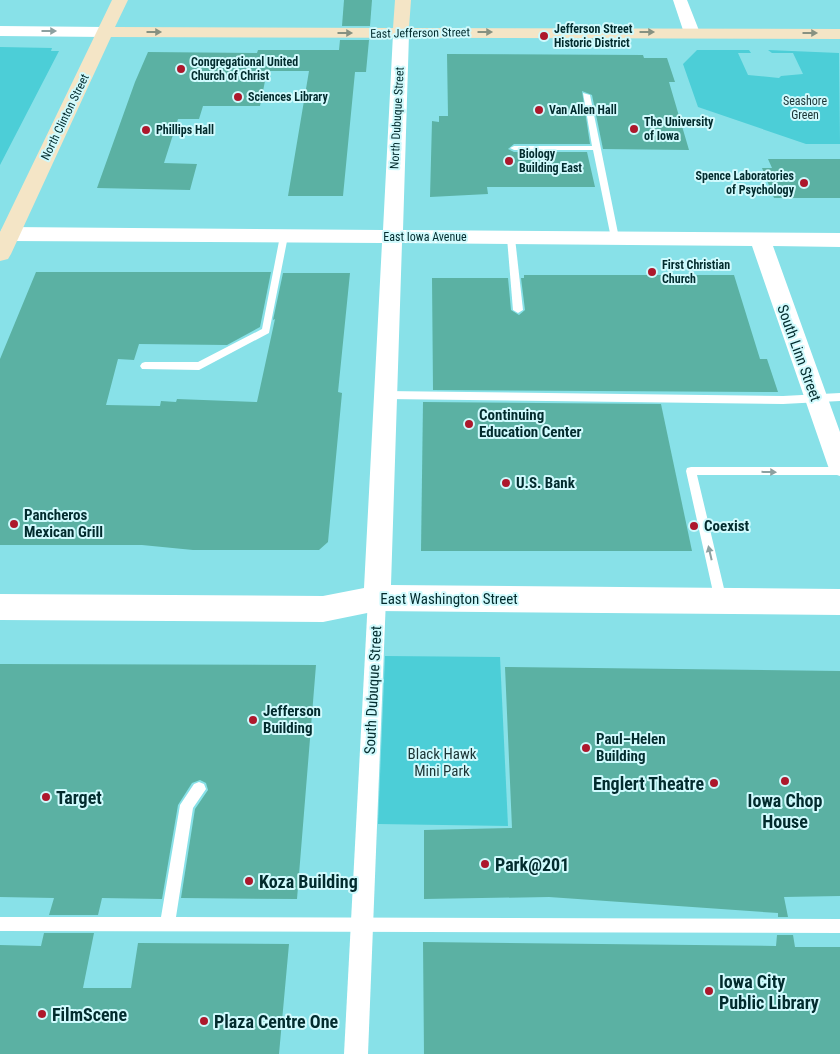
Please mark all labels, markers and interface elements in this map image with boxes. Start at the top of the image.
place label: Jefferson Street Historic District [554,22,633,50]
street label: East Jefferson Street [370,25,470,41]
one-way arrow [41,27,57,35]
one-way arrow [146,28,162,36]
one-way arrow [477,28,493,36]
one-way arrow [640,28,656,36]
one-way arrow [337,29,353,37]
one-way arrow [802,29,818,37]
marker: Jefferson Street Historic District [538,30,550,42]
place label: Congregational United Church of Christ [191,55,298,83]
marker: Congregational United Church of Christ [175,63,187,75]
street label: North Dubuque Street [387,66,407,169]
street label: North Clinton Street [38,71,92,162]
place label: Sciences Library [248,90,328,104]
marker: Sciences Library [232,91,244,103]
park label: Seashore Green [783,94,827,122]
place label: Van Allen Hall [549,103,617,117]
marker: Van Allen Hall [533,104,545,116]
place label: The University of Iowa [644,115,714,143]
place label: Phillips Hall [156,123,214,137]
marker: The University of Iowa [628,123,640,135]
marker: Phillips Hall [140,124,152,136]
place label: Biology Building East [519,147,582,175]
marker: Biology Building East [503,155,515,167]
place label: Spence Laboratories of Psychology [695,169,795,197]
marker: Spence Laboratories of Psychology [798,177,810,189]
street label: East Iowa Avenue [383,230,467,244]
place label: First Christian Church [662,258,730,286]
marker: First Christian Church [646,266,658,278]
street label: South Linn Street [773,302,825,404]
place label: Continuing Education Center [479,406,582,441]
marker: Continuing Education Center [463,418,475,430]
one-way arrow [761,468,777,476]
place label: U.S. Bank [516,474,576,492]
marker: U.S. Bank [500,477,512,489]
place label: Pancheros Mexican Grill [24,506,103,541]
place label: Coexist [704,517,750,535]
marker: Pancheros Mexican Grill [8,518,20,530]
marker: Coexist [688,520,700,532]
one-way arrow [706,546,714,561]
street label: East Washington Street [380,590,518,608]
street label: South Dubuque Street [361,625,385,755]
place label: Jefferson Building [263,702,321,737]
marker: Jefferson Building [247,714,259,726]
place label: Paul–Helen Building [596,730,666,765]
marker: Paul–Helen Building [580,742,592,754]
park label: Black Hawk Mini Park [408,745,477,780]
place label: Englert Theatre [593,773,704,794]
marker: Iowa Chop House [779,775,791,787]
marker: Englert Theatre [708,777,720,789]
place label: Target [56,787,102,808]
place label: Iowa Chop House [748,790,822,832]
marker: Target [40,791,52,803]
place label: Park@201 [495,854,569,875]
marker: Park@201 [479,858,491,870]
place label: Koza Building [259,871,358,892]
marker: Koza Building [243,875,255,887]
place label: Iowa City Public Library [719,971,819,1013]
marker: Iowa City Public Library [703,985,715,997]
place label: FilmScene [52,1004,127,1025]
marker: FilmScene [36,1008,48,1020]
place label: Plaza Centre One [214,1011,339,1032]
marker: Plaza Centre One [198,1015,210,1027]

